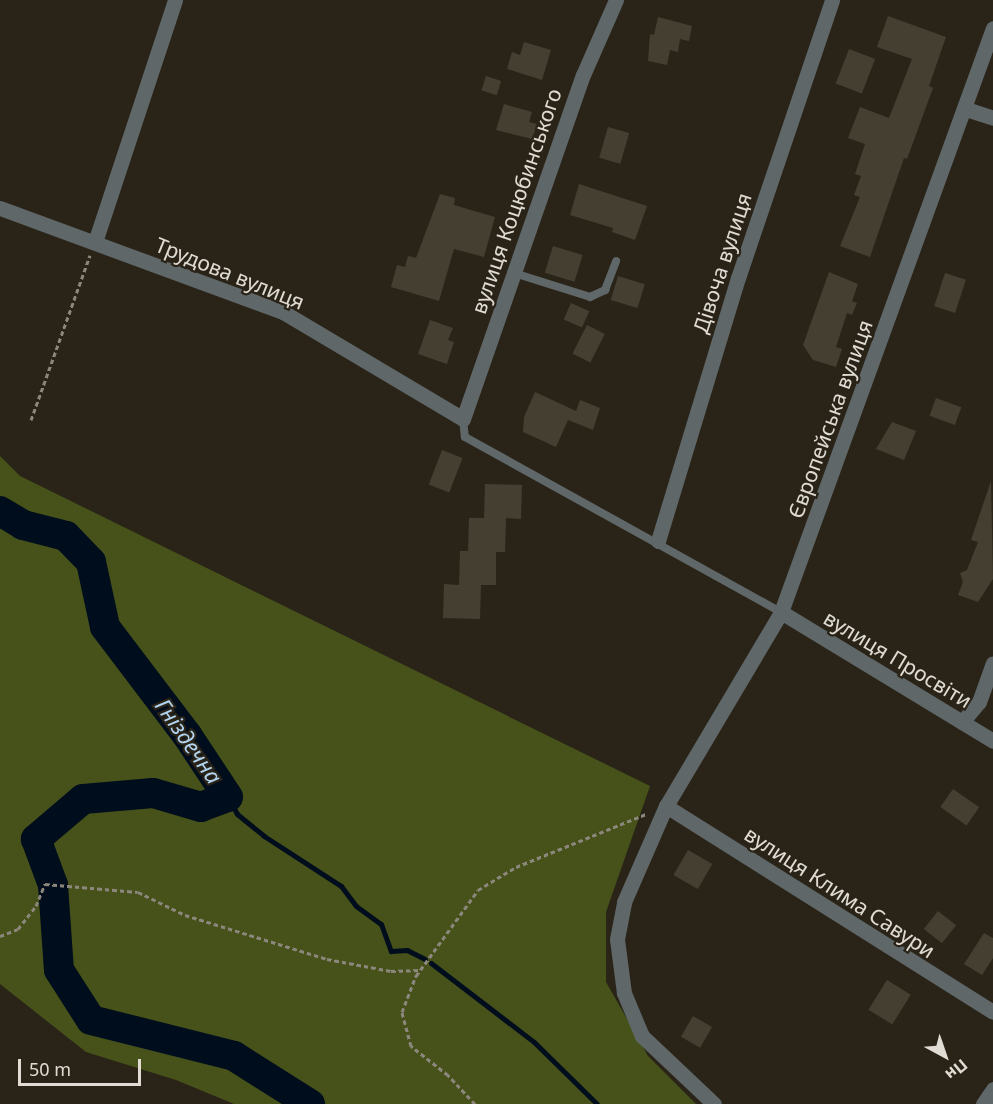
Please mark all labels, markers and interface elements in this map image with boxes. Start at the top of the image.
street label: вулиця Коцюбинського [466,85,566,317]
street label: Дівоча вулиця [687,190,757,336]
street label: Трудова вулиця [152,232,308,314]
street label: Європейська вулиця [782,316,878,522]
street label: вулиця Просвіти [819,605,977,713]
water label: Гніздечна [150,693,228,789]
street label: вулиця Клима Савури [740,821,940,963]
north arrow [915,1026,975,1086]
scale bar [21,1047,144,1085]
text: Пн [941,1054,972,1086]
text: 50 m [29,1057,71,1081]

